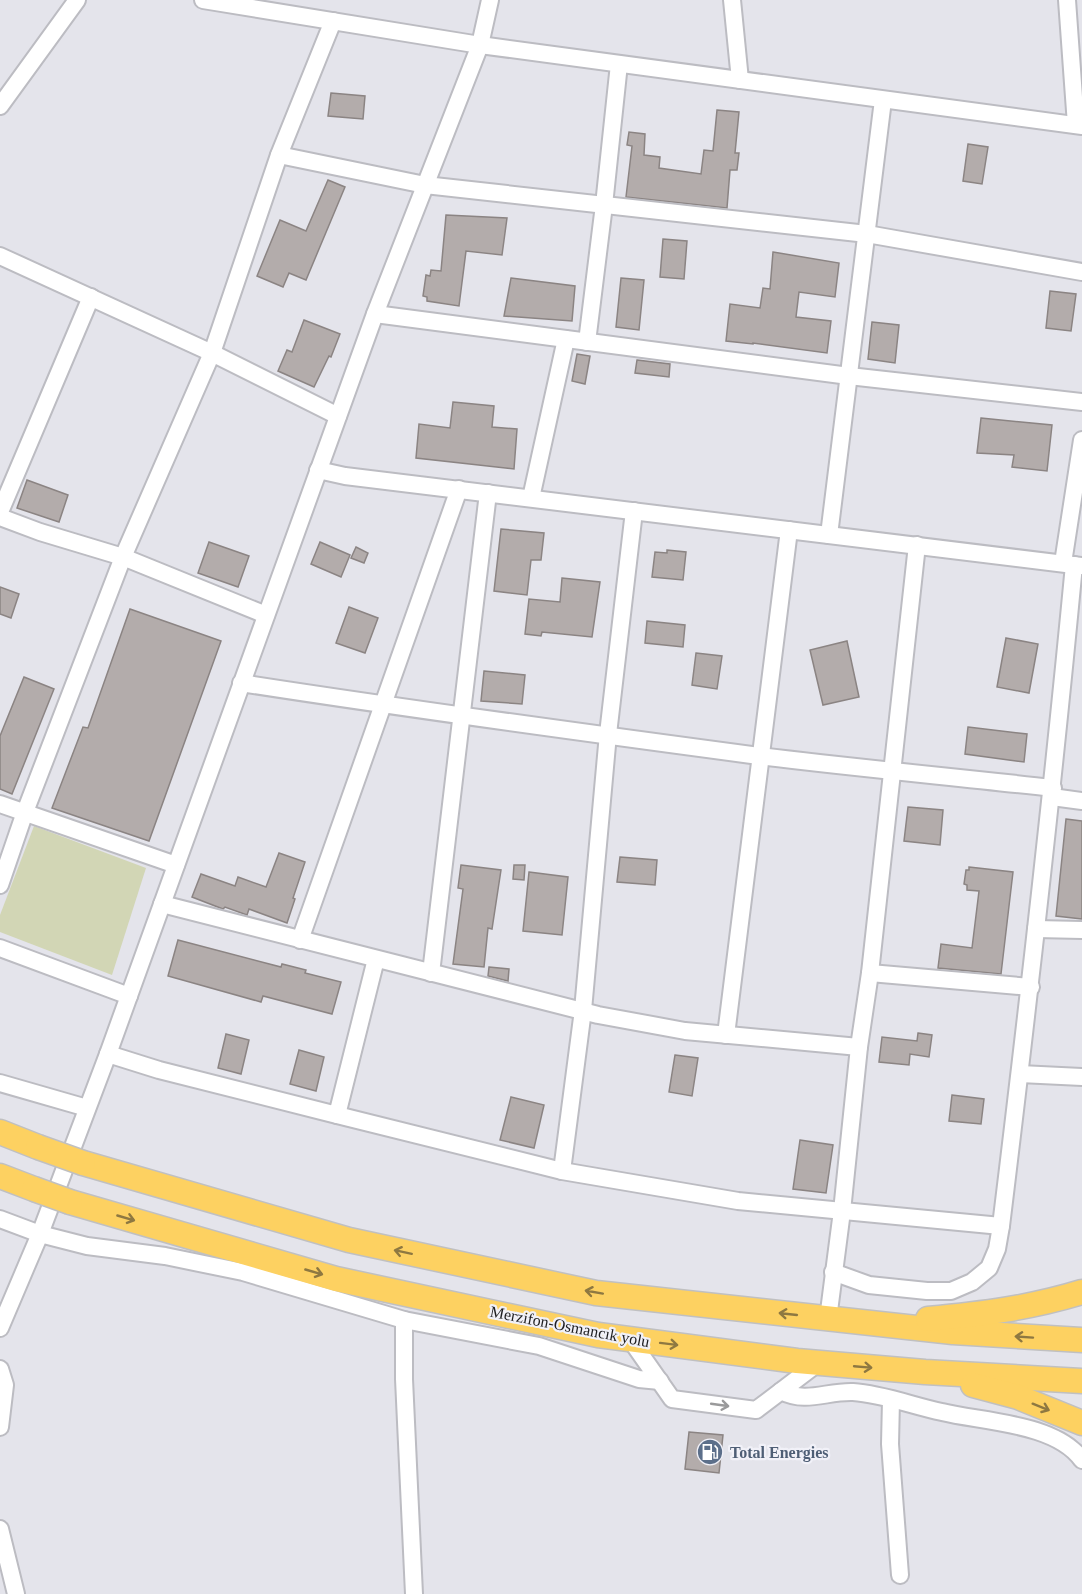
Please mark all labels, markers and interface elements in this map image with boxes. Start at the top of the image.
one-way arrow [116,1213,135,1224]
one-way arrow [394,1246,414,1257]
one-way arrow [304,1267,323,1278]
one-way arrow [585,1286,604,1297]
street label: Merzifon-Osmancık yolu [488,1303,651,1351]
one-way arrow [778,1308,798,1319]
one-way arrow [1014,1331,1034,1342]
one-way arrow [659,1339,679,1350]
one-way arrow [853,1361,872,1372]
one-way arrow [710,1400,729,1411]
one-way arrow [1031,1402,1050,1413]
fuel station icon: Total Energies [695,1437,725,1467]
place label: Total Energies [730,1444,829,1462]

